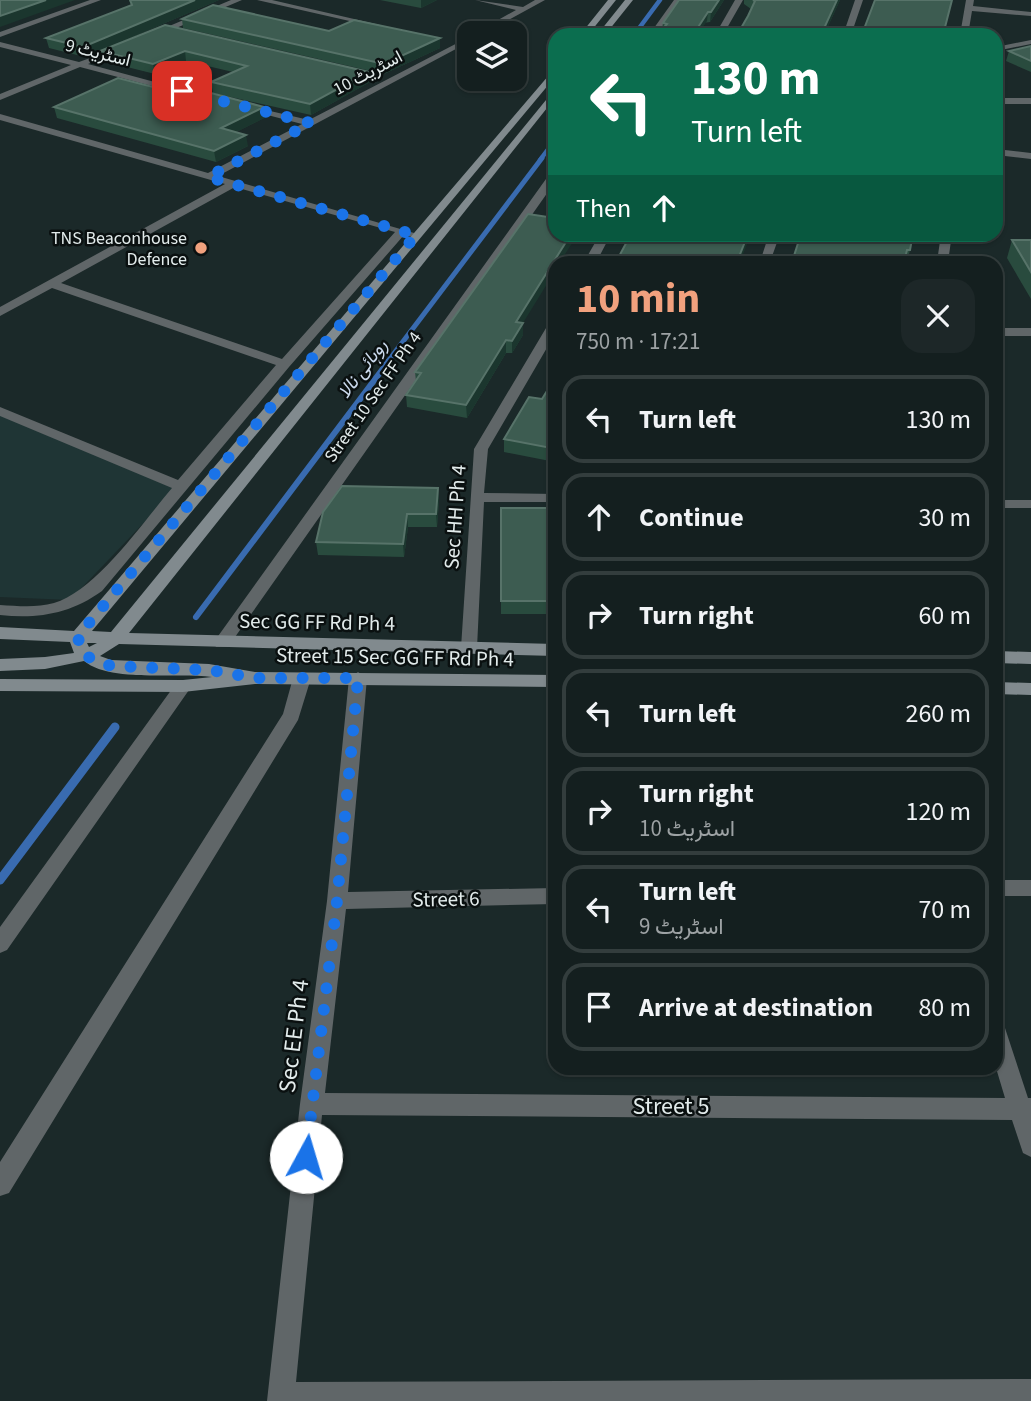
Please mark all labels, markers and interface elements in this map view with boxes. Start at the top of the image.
map controls [457,21,527,91]
button: layers [457,21,527,91]
street label: اسٹریٹ 9 [63,33,133,73]
street label: اسٹریٹ 10 [329,44,407,102]
text: 130 m [691,44,820,114]
icon: left [576,56,667,147]
pin [152,61,212,121]
icon: arrive [163,72,201,110]
text: Turn left [691,109,802,155]
icon: ahead [645,189,683,227]
text: Then [576,190,631,227]
place label: TNS Beaconhouse Defence [51,226,187,272]
marker: TNS Beaconhouse Defence [193,240,209,256]
text: 10 min [576,269,700,329]
button: close [901,279,975,353]
text: 750 m · 17:21 [576,325,700,358]
street label: Street 10 Sec FF Ph 4 [318,327,428,467]
water label: روہائی نالا [332,333,395,404]
icon: left [580,400,618,438]
text: Turn left [639,401,736,438]
text: 130 m [905,401,971,438]
street label: Sec HH Ph 4 [436,464,474,570]
icon: ahead [580,498,618,536]
text: Continue [639,499,744,536]
text: 30 m [918,499,971,536]
icon: right [580,596,618,634]
text: Turn right [639,597,754,634]
text: 60 m [918,597,971,634]
street label: Sec GG FF Rd Ph 4 [239,606,395,638]
street label: Street 15 Sec GG FF Rd Ph 4 [276,640,514,674]
icon: left [580,694,618,732]
text: Turn left [639,695,736,732]
text: 260 m [905,695,971,732]
text: Turn right [639,775,754,812]
icon: right [580,792,618,830]
text: 120 m [905,793,971,830]
text: اسٹریٹ 10 [639,812,735,845]
text: Turn left [639,873,736,910]
street label: Street 6 [412,883,480,915]
icon: left [580,890,618,928]
text: 70 m [918,891,971,928]
text: اسٹریٹ 9 [639,910,724,943]
street label: Sec EE Ph 4 [270,977,318,1095]
icon: arrive [580,988,618,1026]
text: Arrive at destination [639,989,873,1026]
text: 80 m [918,989,971,1026]
street label: Street 5 [633,1089,709,1124]
position arrow [269,1120,343,1194]

